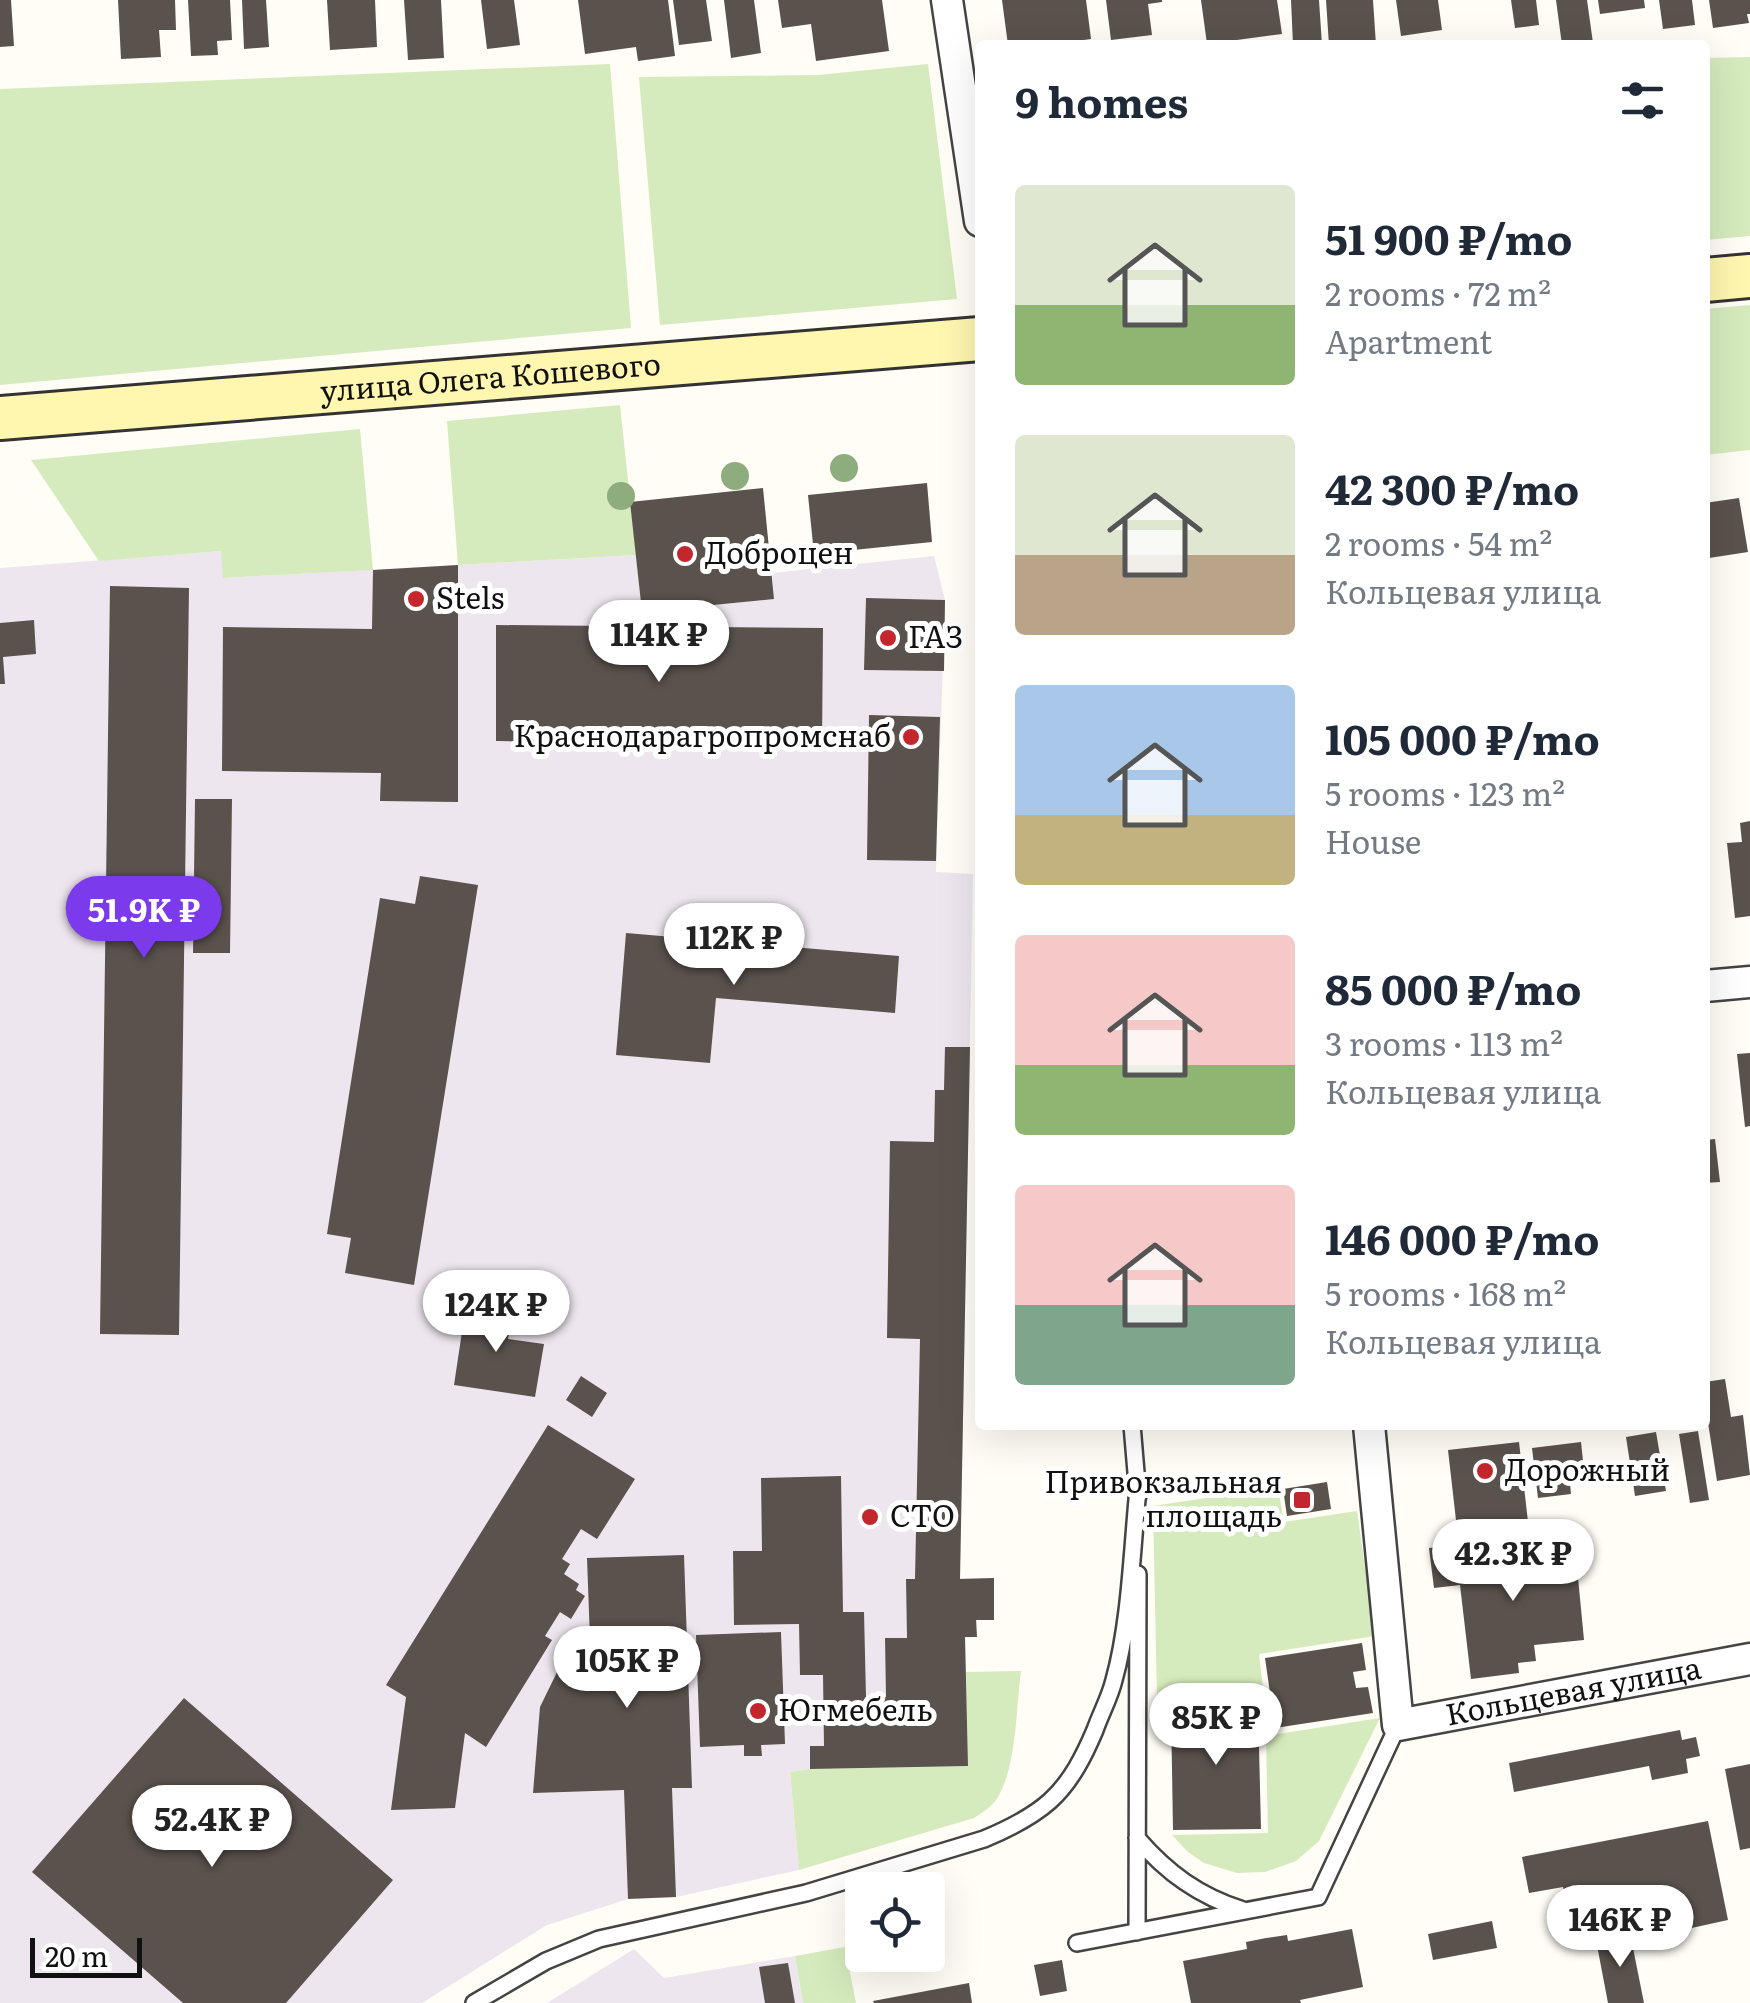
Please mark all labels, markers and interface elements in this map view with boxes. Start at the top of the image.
text: 9 homes [1015,69,1188,131]
icon: filters [1615,73,1670,128]
text: 51 900 ₽/mo [1325,206,1572,268]
icon: home [1095,225,1215,345]
text: 2 rooms · 72 m² [1325,268,1551,316]
text: Apartment [1325,316,1492,364]
street label: улица Олега Кошевого [318,340,662,411]
text: 42 300 ₽/mo [1325,456,1579,518]
icon: home [1095,475,1215,595]
text: 2 rooms · 54 m² [1325,518,1552,566]
place label: Доброцен [705,529,853,573]
marker: Доброцен [674,543,696,565]
text: Кольцевая улица [1325,566,1601,614]
place label: Stels [436,574,504,618]
marker: Stels [405,588,427,610]
pin: 114K ₽ [578,600,740,685]
text: 114K ₽ [610,608,708,656]
place label: ГАЗ [908,613,963,657]
marker: ГАЗ [877,627,899,649]
text: 105 000 ₽/mo [1325,706,1600,768]
place label: Краснодарагропромснаб [514,712,891,756]
icon: home [1095,725,1215,845]
marker: Краснодарагропромснаб [900,726,922,748]
text: 5 rooms · 123 m² [1325,768,1565,816]
text: House [1325,816,1421,864]
pin: 51.9K ₽ [52,876,236,961]
text: 51.9K ₽ [88,884,200,932]
pin: 112K ₽ [653,903,815,988]
text: 112K ₽ [686,911,782,959]
text: 85 000 ₽/mo [1325,956,1581,1018]
icon: home [1095,975,1215,1095]
text: 3 rooms · 113 m² [1325,1018,1563,1066]
text: Кольцевая улица [1325,1066,1601,1114]
text: 146 000 ₽/mo [1325,1206,1599,1268]
icon: home [1095,1225,1215,1345]
text: 5 rooms · 168 m² [1325,1268,1566,1316]
pin: 124K ₽ [415,1270,577,1355]
text: 124K ₽ [445,1278,547,1326]
text: Кольцевая улица [1325,1316,1601,1364]
place label: Дорожный [1505,1446,1670,1490]
place label: Привокзальная площадь [1045,1458,1282,1536]
marker: Дорожный [1474,1460,1496,1482]
marker: Привокзальная площадь [1291,1489,1313,1511]
place label: СТО [890,1492,955,1536]
marker: СТО [859,1506,881,1528]
pin: 42.3K ₽ [1421,1519,1605,1604]
text: 42.3K ₽ [1454,1527,1572,1575]
pin: 105K ₽ [546,1626,708,1711]
text: 105K ₽ [575,1634,679,1682]
street label: Кольцевая улица [1442,1643,1705,1735]
pin: 85K ₽ [1146,1683,1286,1768]
place label: Югмебель [778,1686,933,1730]
text: 85K ₽ [1171,1691,1261,1739]
marker: Югмебель [747,1700,769,1722]
pin: 52.4K ₽ [120,1785,304,1870]
text: 52.4K ₽ [154,1793,270,1841]
map controls [845,1872,945,1972]
button: locate [845,1872,945,1972]
pin: 146K ₽ [1539,1885,1701,1970]
text: 146K ₽ [1569,1893,1671,1941]
scale bar [30,1933,142,1978]
text: 20 m [45,1934,108,1976]

